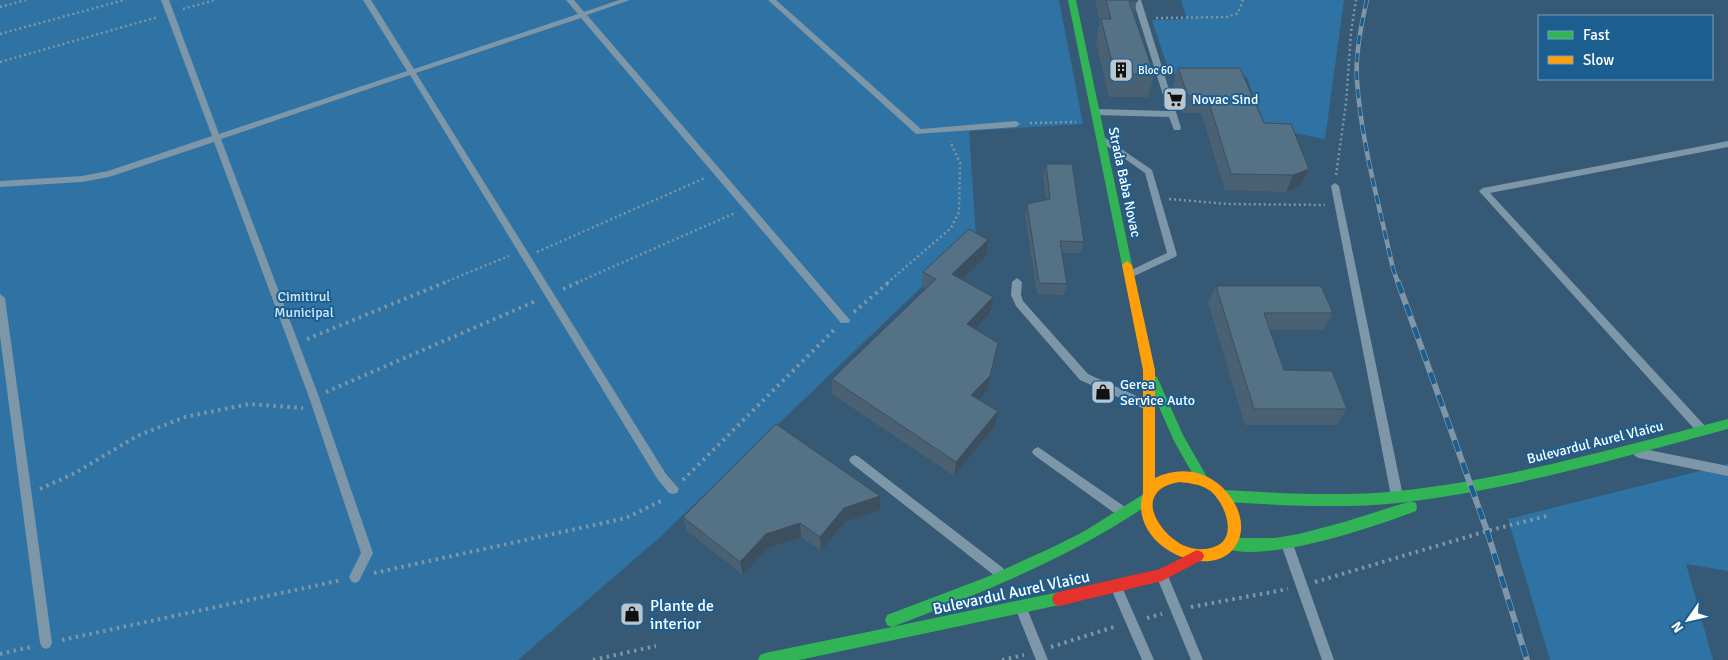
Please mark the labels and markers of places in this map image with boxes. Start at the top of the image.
building icon: Bloc 60 [1108,57,1134,83]
place label: Bloc 60 [1138,64,1173,77]
supermarket icon: Novac Sind [1162,86,1188,112]
place label: Novac Sind [1192,91,1258,108]
place label: Gerea Service Auto [1120,376,1195,409]
shop icon: Gerea Service Auto [1090,379,1116,405]
place label: Plante de interior [650,596,714,634]
shop icon: Plante de interior [619,601,645,627]

